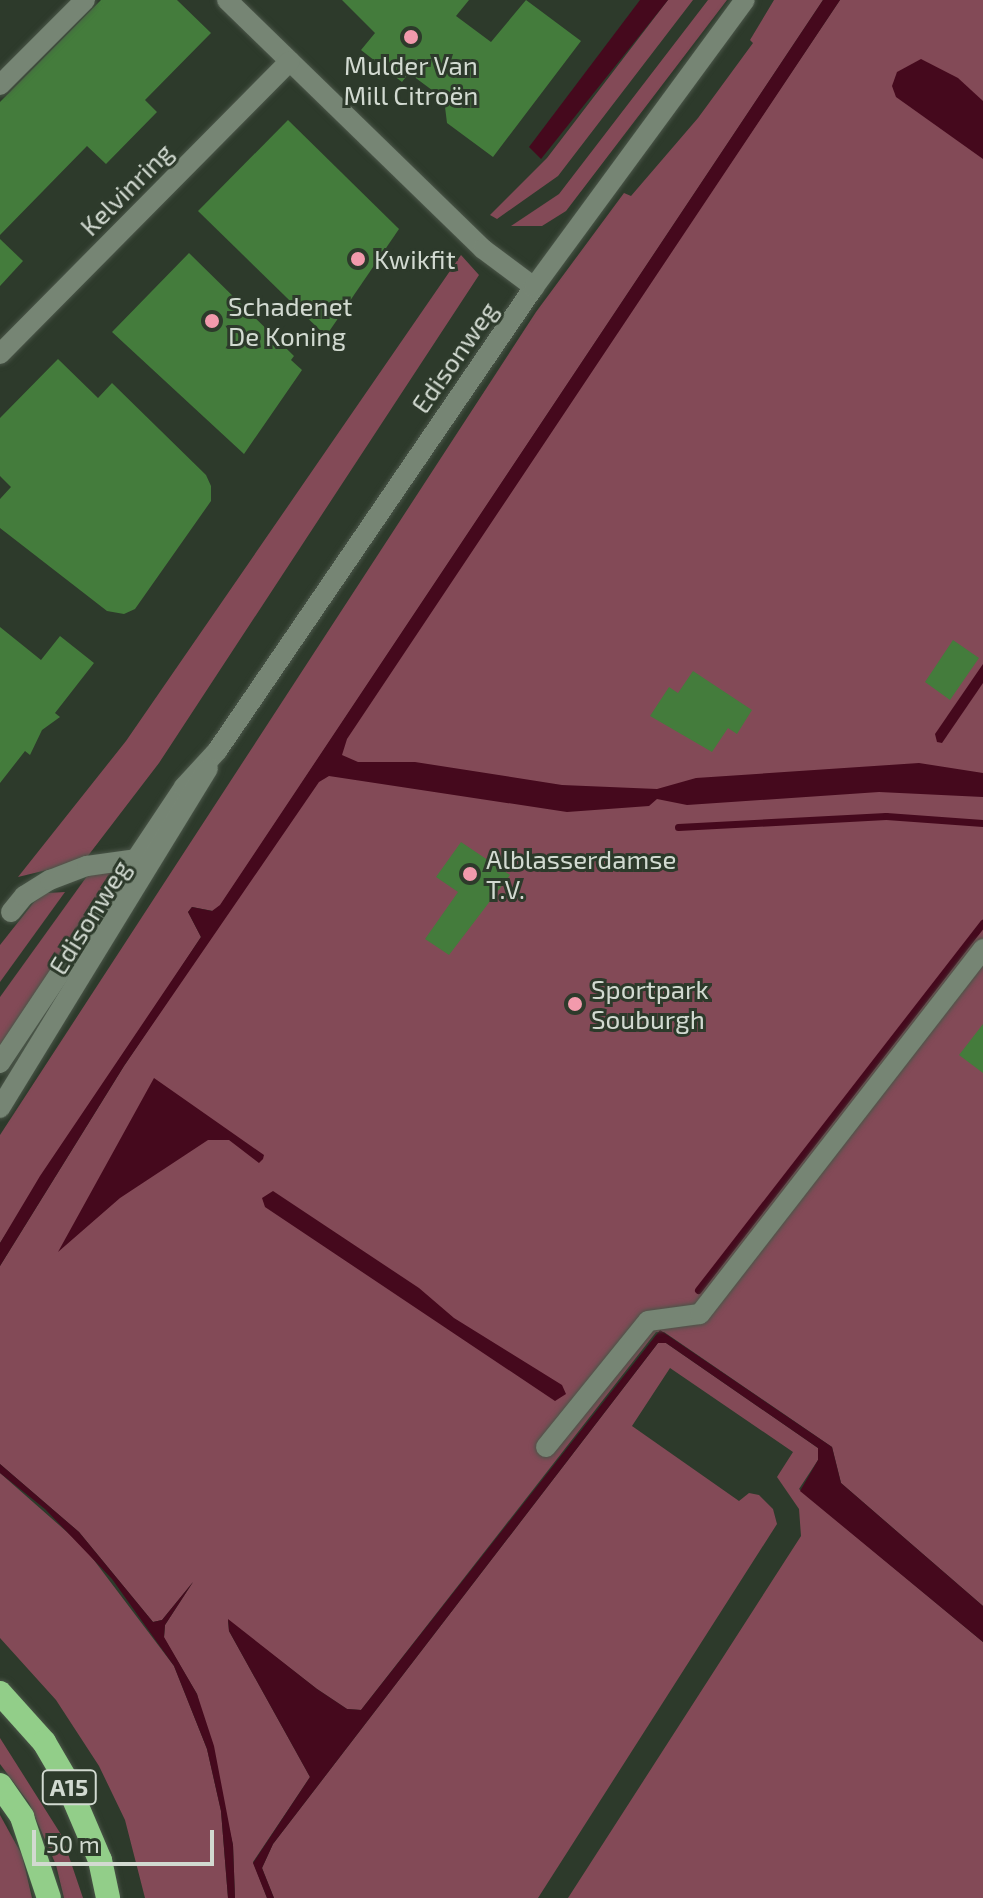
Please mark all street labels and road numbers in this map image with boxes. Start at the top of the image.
street label: Kelvinring [73,136,179,242]
street label: Edisonweg [404,295,504,419]
street label: Edisonweg [42,854,136,980]
road number: A15 [41,1767,97,1807]

